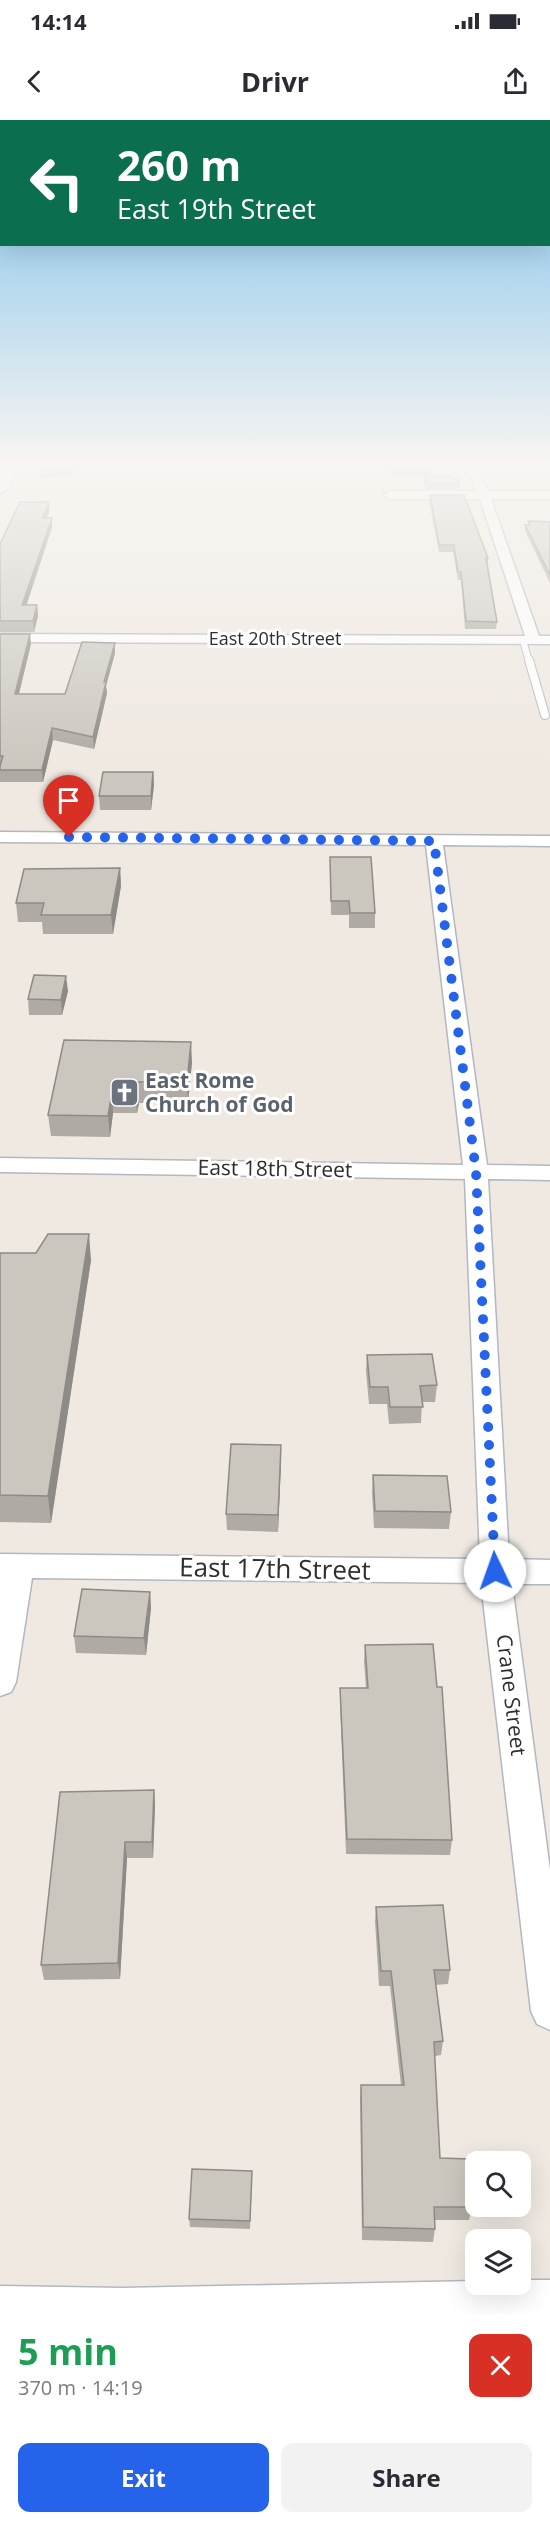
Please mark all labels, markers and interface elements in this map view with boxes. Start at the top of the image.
text: 14:14 [30,6,87,36]
text: Drivr [241,63,309,100]
icon: back [18,65,51,98]
icon: share [499,65,532,98]
text: 260 m [117,136,241,193]
icon: left [18,144,96,222]
text: East 19th Street [117,190,316,227]
street label: East 20th Street [209,626,341,650]
pin [43,775,94,837]
icon: arrive [52,784,85,817]
place label: East Rome Church of God [145,1066,294,1118]
church icon: East Rome Church of God [108,1077,140,1109]
street label: East 18th Street [197,1153,353,1183]
position arrow [463,1539,527,1603]
street label: East 17th Street [179,1548,371,1588]
street label: Crane Street [491,1632,533,1757]
map controls [465,2151,531,2295]
button: search [465,2151,531,2217]
button: layers [465,2229,531,2295]
text: 5 min [18,2327,118,2376]
button: close [469,2334,532,2397]
text: 370 m · 14:19 [18,2374,143,2401]
button: Exit [18,2443,269,2512]
button: Share [281,2443,532,2512]

